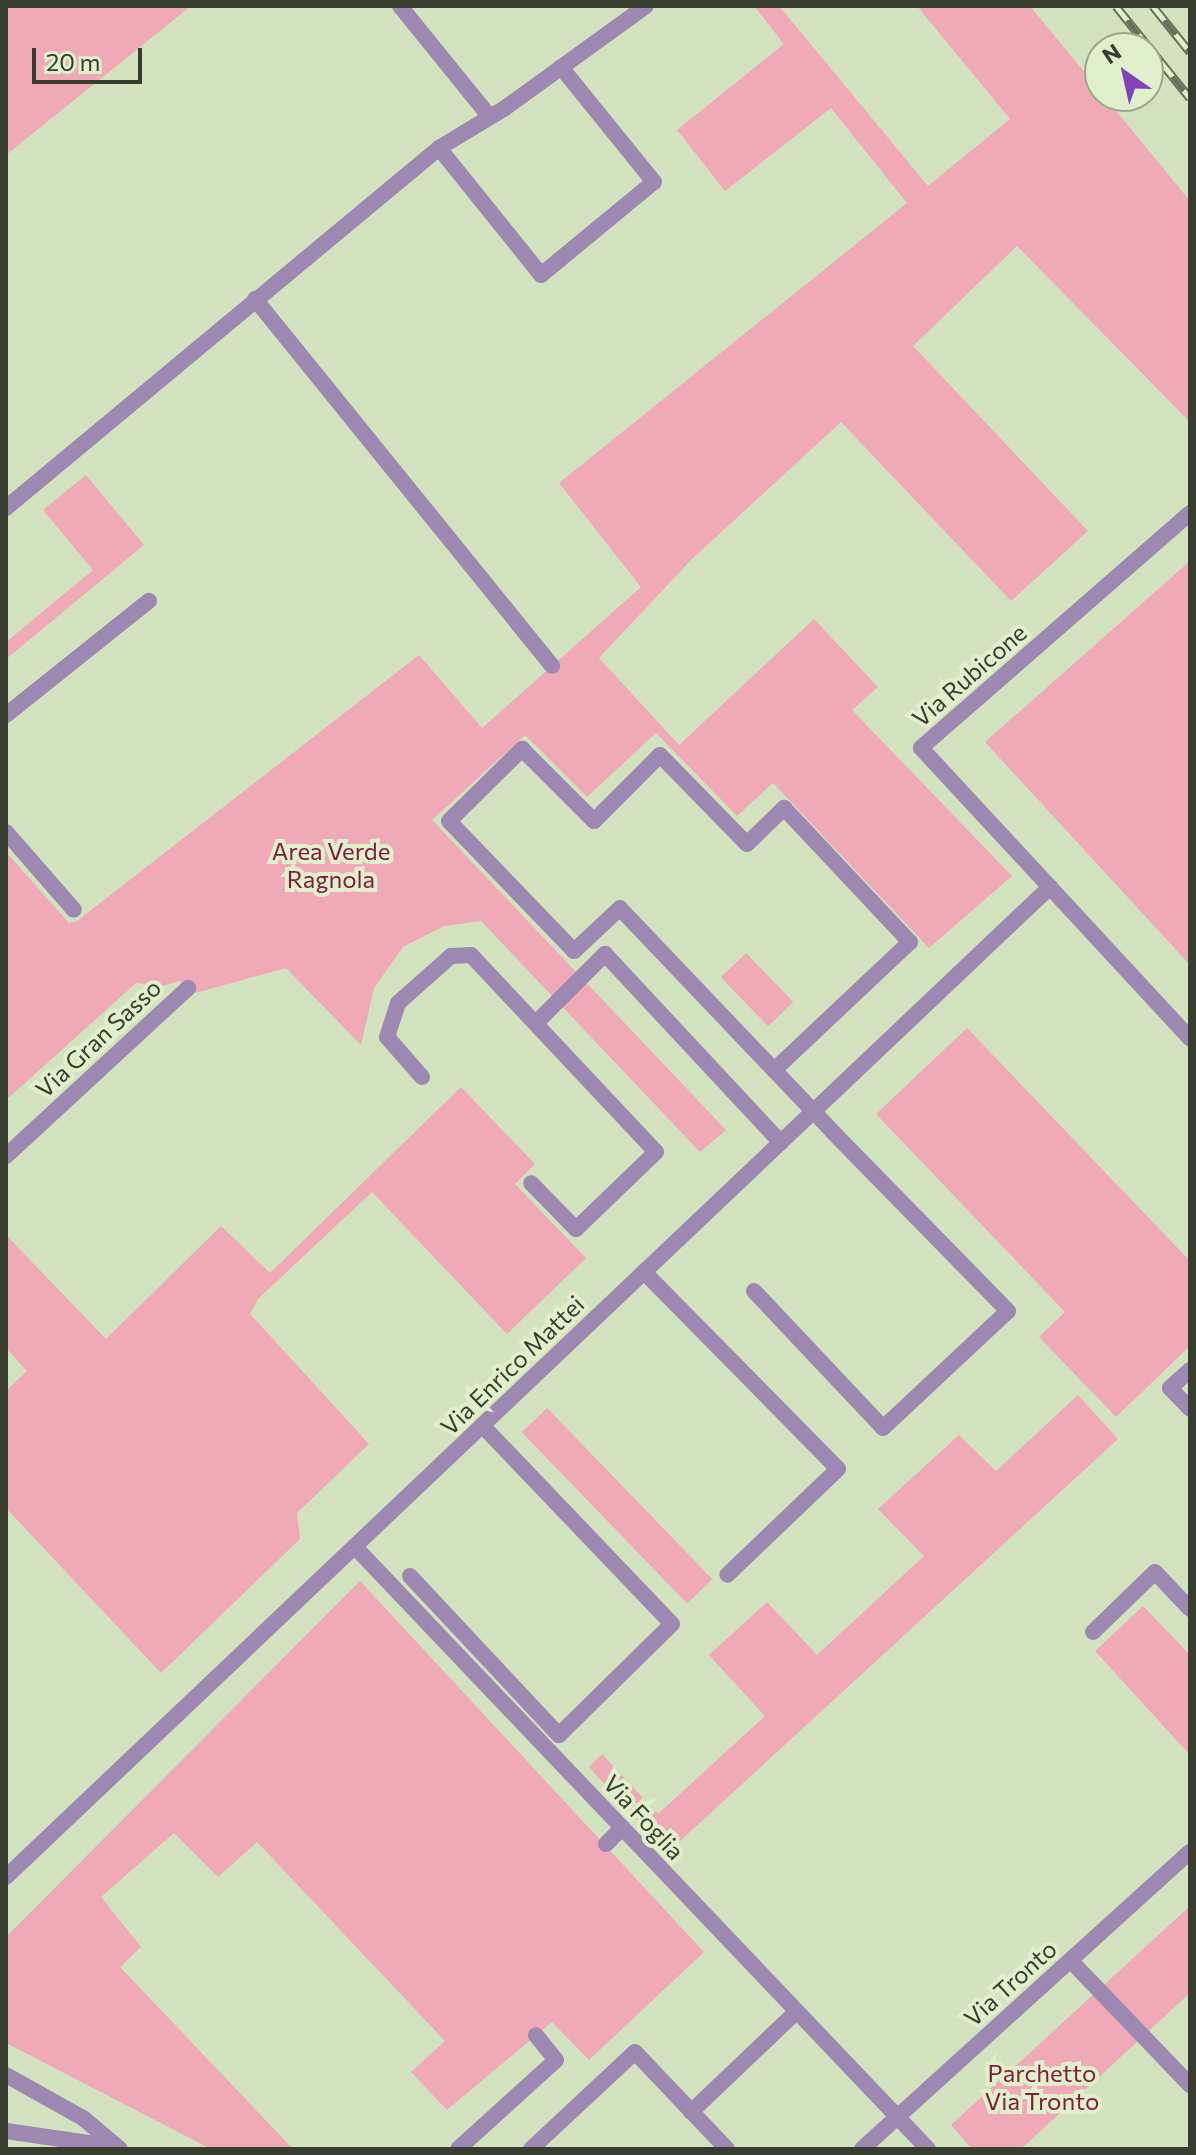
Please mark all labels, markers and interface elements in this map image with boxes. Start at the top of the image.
scale bar [36,32,146,82]
north arrow [1084,32,1164,112]
text: N [1097,38,1126,69]
text: 20 m [46,47,100,76]
street label: Via Rubicone [906,618,1032,732]
park label: Area Verde Ragnola [272,837,390,893]
street label: Via Gran Sasso [30,973,166,1103]
street label: Via Enrico Mattei [434,1289,590,1441]
street label: Via Foglia [598,1769,690,1865]
street label: Via Tronto [958,1934,1062,2032]
park label: Parchetto Via Tronto [985,2059,1099,2115]

